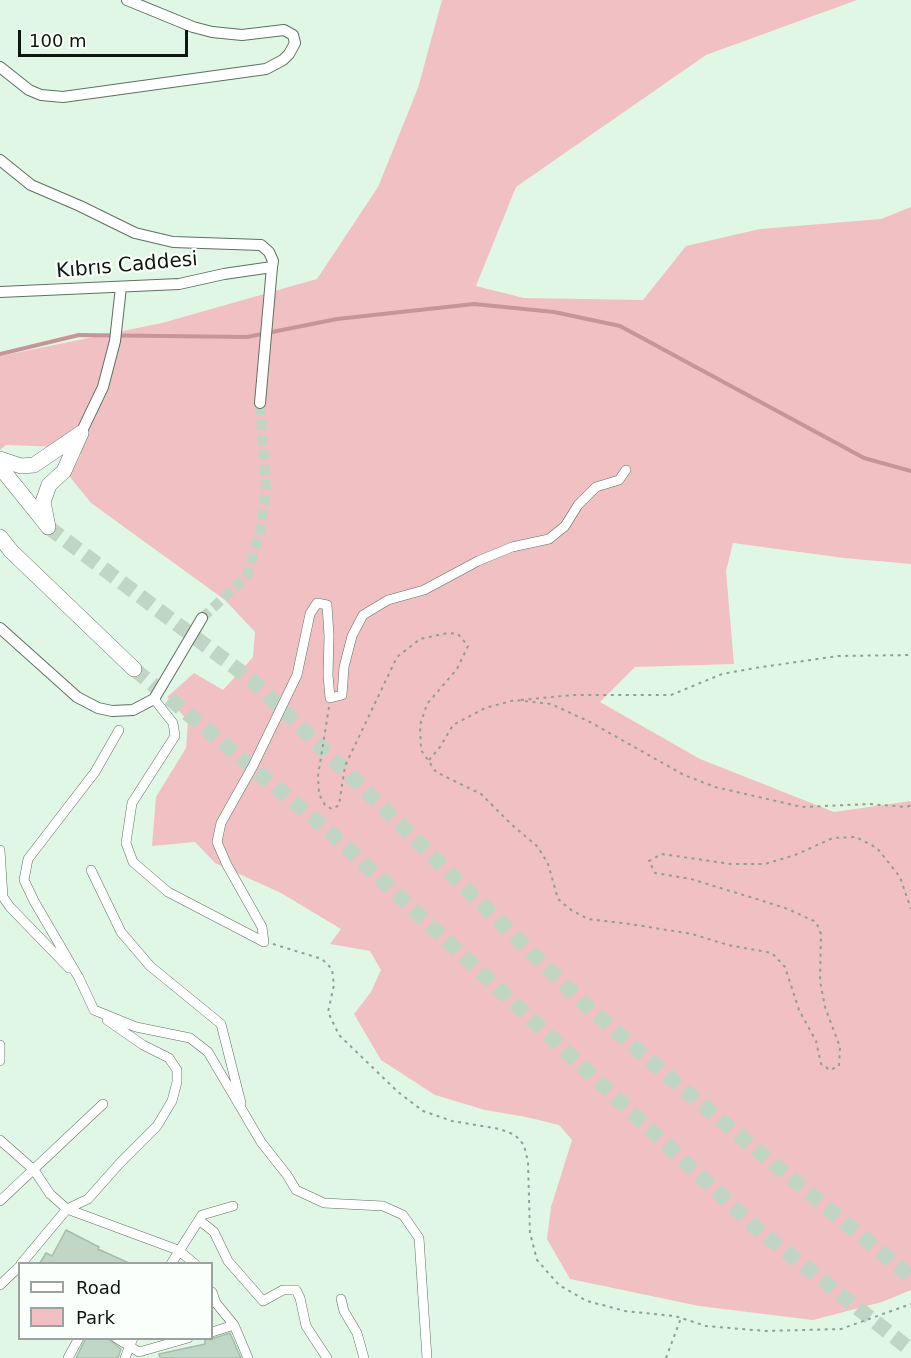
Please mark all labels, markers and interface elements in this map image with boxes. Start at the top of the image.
scale bar [21,18,190,56]
text: 100 m [29,30,87,51]
street label: Kıbrıs Caddesi [55,248,199,284]
legend [18,1262,213,1340]
text: Road [76,1277,121,1298]
text: Park [76,1307,115,1328]

